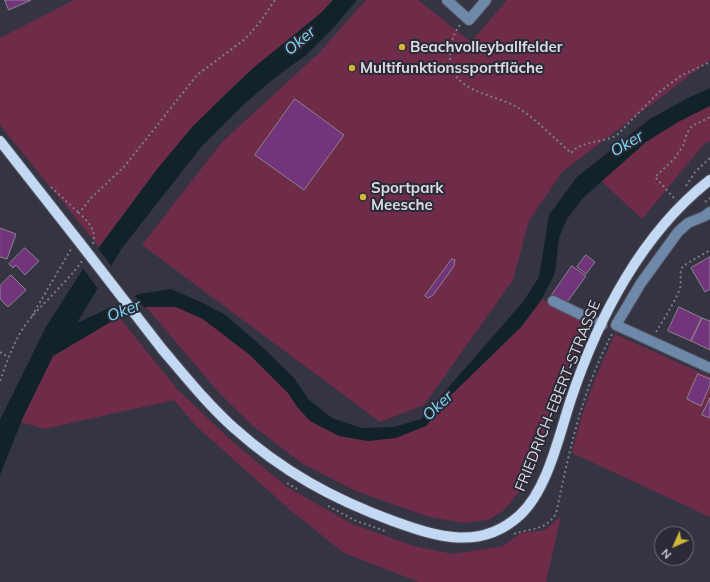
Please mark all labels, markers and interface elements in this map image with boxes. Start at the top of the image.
water label: Oker [280,22,320,60]
place label: Beachvolleyballfelder [410,38,563,56]
marker: Beachvolleyballfelder [397,42,407,52]
place label: Multifunktionssportfläche [360,59,543,77]
marker: Multifunktionssportfläche [347,63,357,73]
water label: Oker [607,127,647,161]
place label: Sportpark Meesche [371,179,444,214]
marker: Sportpark Meesche [358,192,368,202]
water label: Oker [104,296,144,326]
street label: FRIEDRICH-EBERT-STRASSE [511,298,605,494]
water label: Oker [419,387,457,425]
north arrow [654,526,694,566]
text: N [658,546,674,562]

